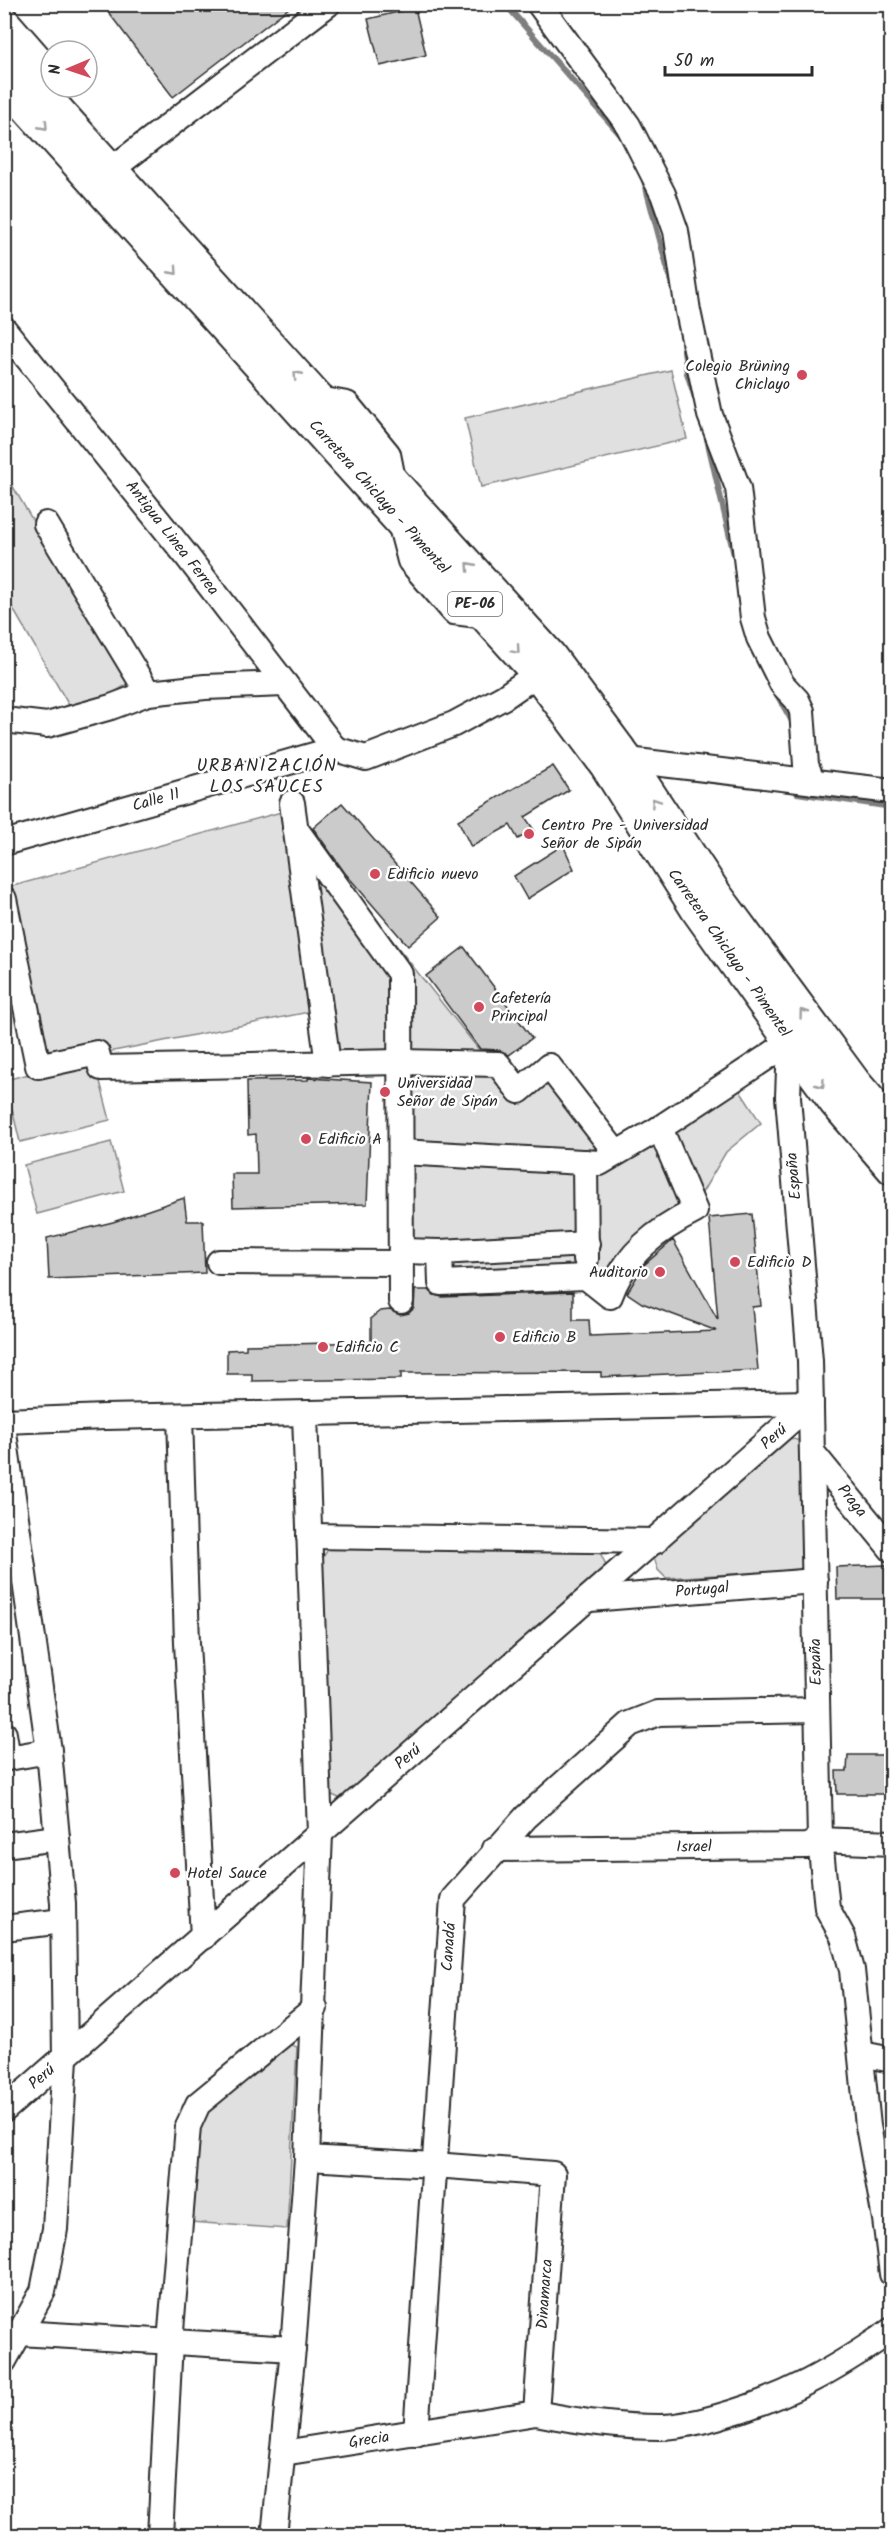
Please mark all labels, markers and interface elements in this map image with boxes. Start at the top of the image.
north arrow [39,39,99,99]
scale bar [665,39,812,77]
text: 50 m [674,47,714,76]
text: N [43,64,68,75]
one-way arrow [37,119,48,130]
one-way arrow [167,264,178,275]
place label: Colegio Brüning Chiclayo [685,354,790,397]
marker: Colegio Brüning Chiclayo [795,368,809,382]
one-way arrow [293,371,304,382]
street label: Carretera Chiclayo - Pimentel [302,414,456,580]
street label: Antigua Linea Ferrea [119,475,225,601]
one-way arrow [466,563,477,573]
road number: PE-06 [448,592,502,616]
one-way arrow [509,643,520,654]
district label: URBANIZACIÓN LOS SAUCES [196,752,338,802]
street label: Calle 11 [129,781,183,819]
one-way arrow [651,798,662,809]
place label: Centro Pre - Universidad Señor de Sipán [541,813,709,856]
marker: Centro Pre - Universidad Señor de Sipán [522,827,536,841]
place label: Edificio nuevo [387,862,479,887]
street label: Carretera Chiclayo - Pimentel [661,863,797,1043]
marker: Edificio nuevo [368,867,382,881]
place label: Cafetería Principal [491,986,551,1029]
marker: Cafetería Principal [472,1000,486,1014]
one-way arrow [800,1009,811,1020]
place label: Universidad Señor de Sipán [397,1071,498,1114]
one-way arrow [814,1077,825,1088]
marker: Universidad Señor de Sipán [378,1085,392,1099]
place label: Edificio A [318,1127,382,1152]
marker: Edificio A [299,1132,313,1146]
street label: España [779,1151,809,1201]
place label: Edificio D [747,1250,812,1275]
marker: Edificio D [728,1255,742,1269]
place label: Auditorio [589,1260,648,1285]
marker: Auditorio [653,1265,667,1279]
place label: Edificio B [512,1325,576,1350]
marker: Edificio B [493,1330,507,1344]
place label: Edificio C [335,1335,399,1360]
marker: Edificio C [316,1340,330,1354]
street label: Perú [755,1418,793,1456]
street label: Praga [831,1479,873,1523]
street label: Portugal [674,1575,730,1605]
street label: España [803,1638,829,1686]
street label: Perú [389,1738,427,1776]
street label: Israel [676,1834,712,1860]
place label: Hotel Sauce [187,1861,267,1886]
marker: Hotel Sauce [168,1866,182,1880]
street label: Canadá [435,1920,463,1972]
street label: Perú [23,2058,61,2096]
street label: Dinamarca [530,2258,560,2330]
street label: Grecia [347,2424,391,2456]

